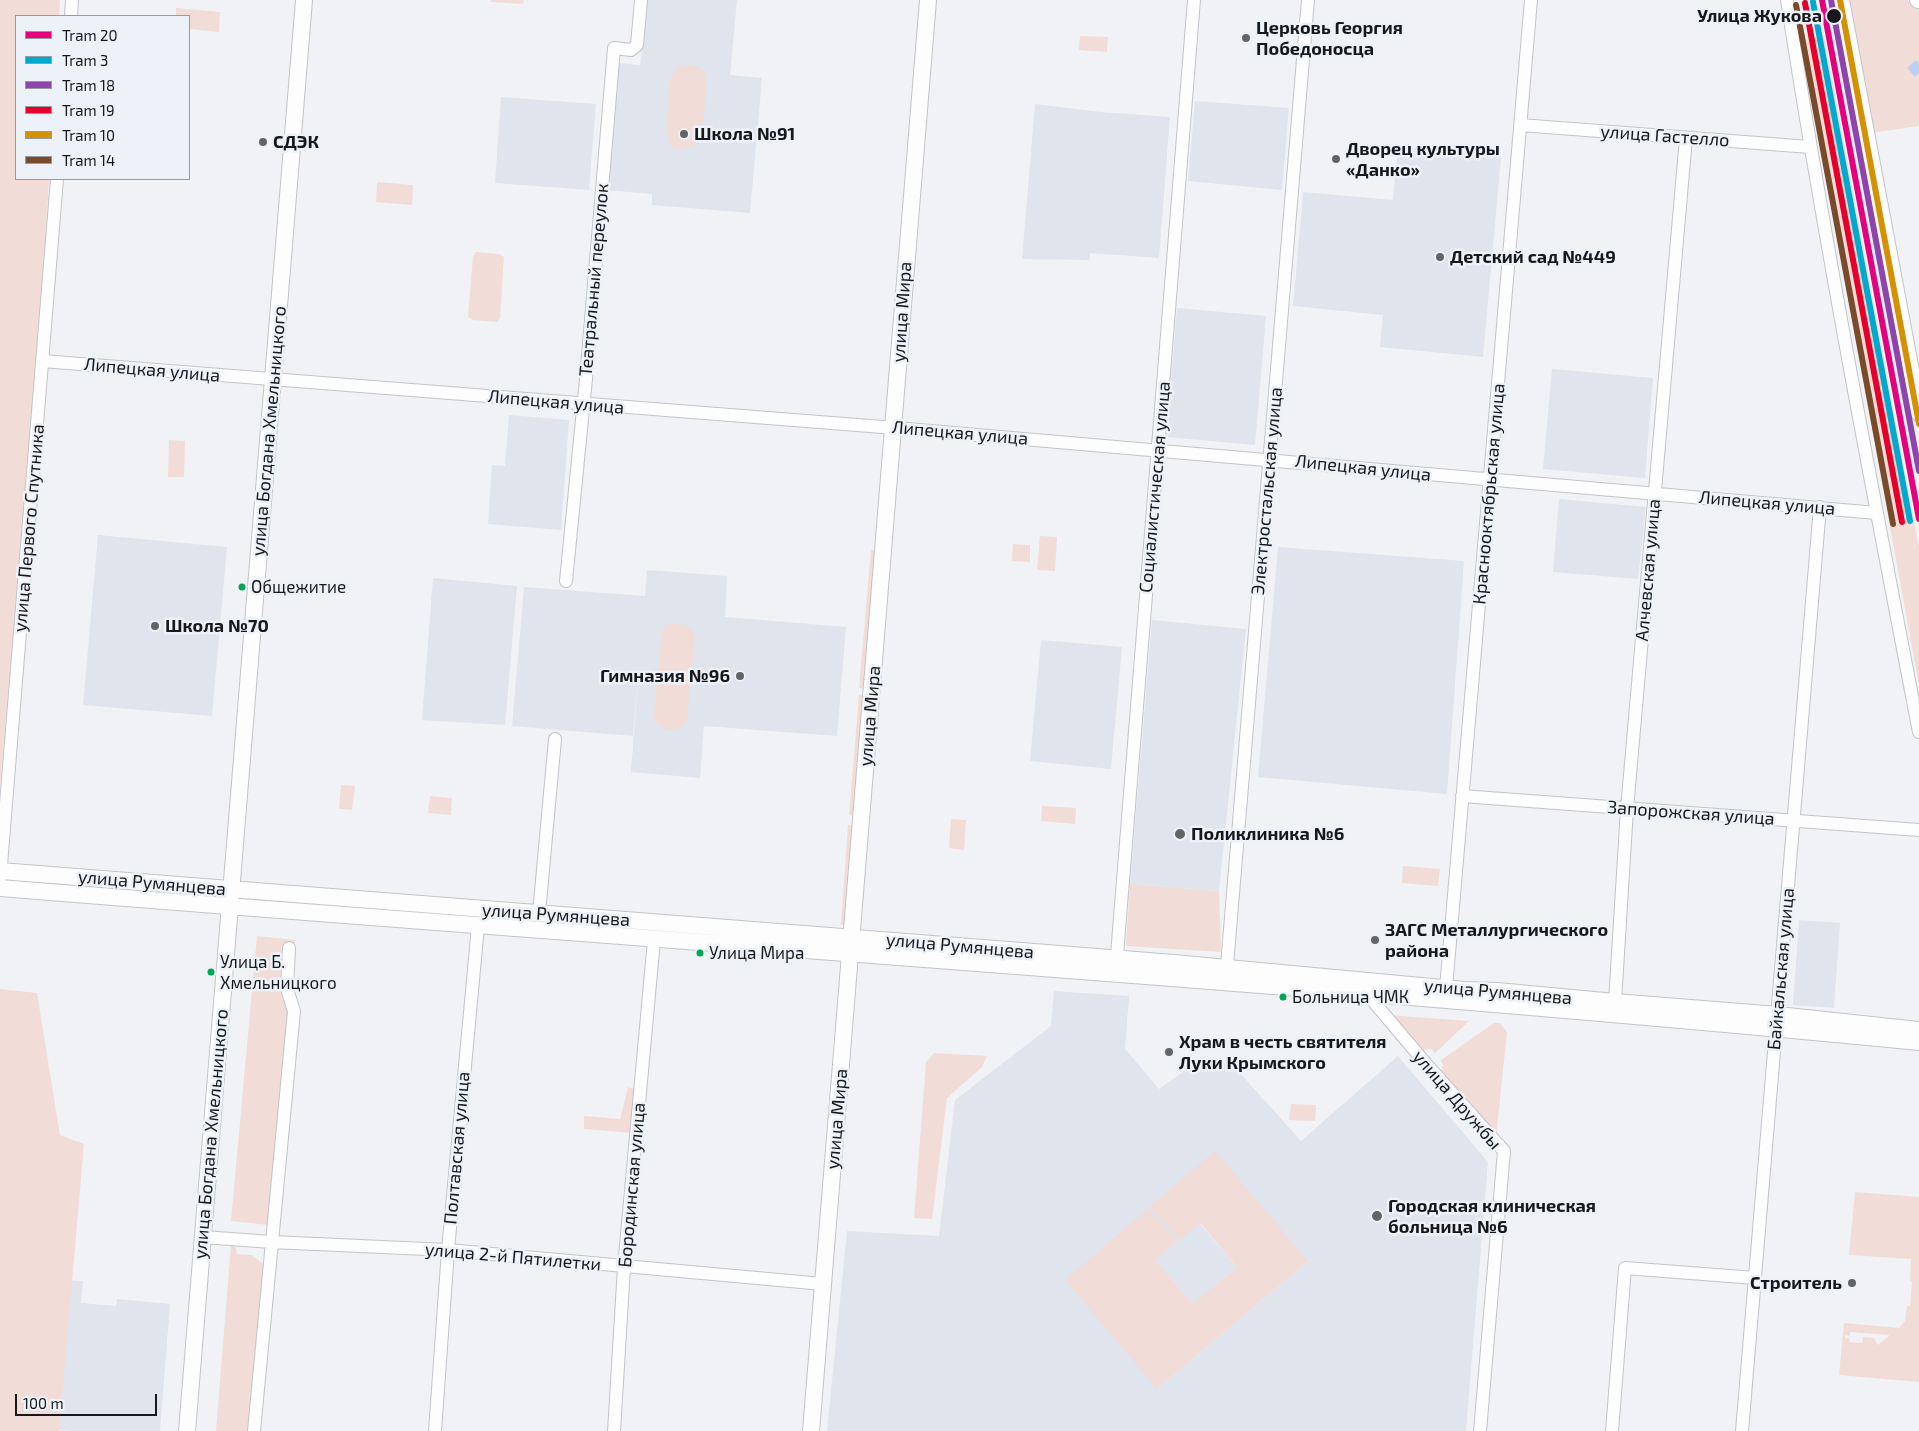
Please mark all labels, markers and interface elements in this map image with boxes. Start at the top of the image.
place label: Улица Жукова [1697,5,1822,27]
marker: Улица Жукова [1825,7,1843,25]
legend [15,15,190,180]
place label: Церковь Георгия Победоносца [1256,17,1403,59]
text: Tram 20 [62,26,118,44]
marker: Церковь Георгия Победоносца [1240,32,1252,44]
text: Tram 3 [62,51,108,69]
text: Tram 18 [62,76,115,94]
text: Tram 19 [62,101,115,119]
street label: улица Гастелло [1600,121,1730,151]
place label: Школа №91 [694,123,795,145]
text: Tram 10 [62,126,115,144]
marker: Школа №91 [678,128,690,140]
place label: СДЭК [273,131,319,153]
marker: СДЭК [257,136,269,148]
place label: Дворец культуры «Данко» [1346,138,1500,180]
text: Tram 14 [62,151,115,169]
marker: Дворец культуры «Данко» [1330,153,1342,165]
street label: Театральный переулок [575,182,613,378]
place label: Детский сад №449 [1450,246,1616,268]
marker: Детский сад №449 [1434,251,1446,263]
street label: улица Мира [888,261,916,363]
street label: улица Богдана Хмельницкого [247,305,291,557]
street label: Липецкая улица [83,353,221,387]
street label: Социалистическая улица [1135,380,1175,594]
street label: Краснооктябрьская улица [1469,382,1509,606]
street label: Липецкая улица [487,385,625,419]
street label: Электростальская улица [1247,386,1287,596]
street label: Липецкая улица [891,416,1029,450]
street label: улица Первого Спутника [9,423,49,633]
street label: Липецкая улица [1294,450,1432,486]
street label: Липецкая улица [1698,486,1836,520]
street label: Алчевская улица [1631,498,1665,642]
place label: Общежитие [251,577,346,597]
marker: Общежитие [237,582,247,592]
place label: Школа №70 [165,615,269,637]
marker: Школа №70 [149,620,161,632]
place label: Гимназия №96 [600,665,730,687]
street label: улица Мира [855,665,885,767]
marker: Гимназия №96 [734,670,746,682]
street label: Запорожская улица [1607,796,1775,830]
place label: Поликлиника №6 [1191,823,1344,845]
marker: Поликлиника №6 [1173,827,1187,841]
street label: улица Румянцева [77,866,227,900]
street label: Байкальская улица [1763,887,1799,1051]
street label: улица Румянцева [481,899,631,931]
place label: ЗАГС Металлургического района [1385,919,1608,962]
street label: улица Румянцева [885,929,1035,963]
marker: ЗАГС Металлургического района [1369,934,1381,946]
place label: Улица Мира [709,943,804,963]
marker: Улица Мира [695,948,705,958]
place label: Улица Б. Хмельницкого [220,952,337,992]
marker: Улица Б. Хмельницкого [206,967,216,977]
street label: улица Румянцева [1423,975,1573,1009]
place label: Больница ЧМК [1292,987,1409,1007]
marker: Больница ЧМК [1278,992,1288,1002]
street label: улица Богдана Хмельницкого [189,1008,233,1260]
place label: Храм в честь святителя Луки Крымского [1179,1031,1387,1074]
marker: Храм в честь святителя Луки Крымского [1163,1046,1175,1058]
street label: улица Дружбы [1408,1046,1506,1154]
street label: улица Мира [822,1068,852,1170]
street label: Полтавская улица [440,1071,474,1225]
street label: Бородинская улица [614,1102,650,1268]
place label: Городская клиническая больница №6 [1388,1195,1596,1238]
marker: Городская клиническая больница №6 [1370,1209,1384,1223]
street label: улица 2-й Пятилетки [424,1239,602,1275]
place label: Строитель [1750,1272,1842,1294]
marker: Строитель [1846,1277,1858,1289]
scale bar [18,1384,160,1416]
text: 100 m [23,1394,64,1412]

